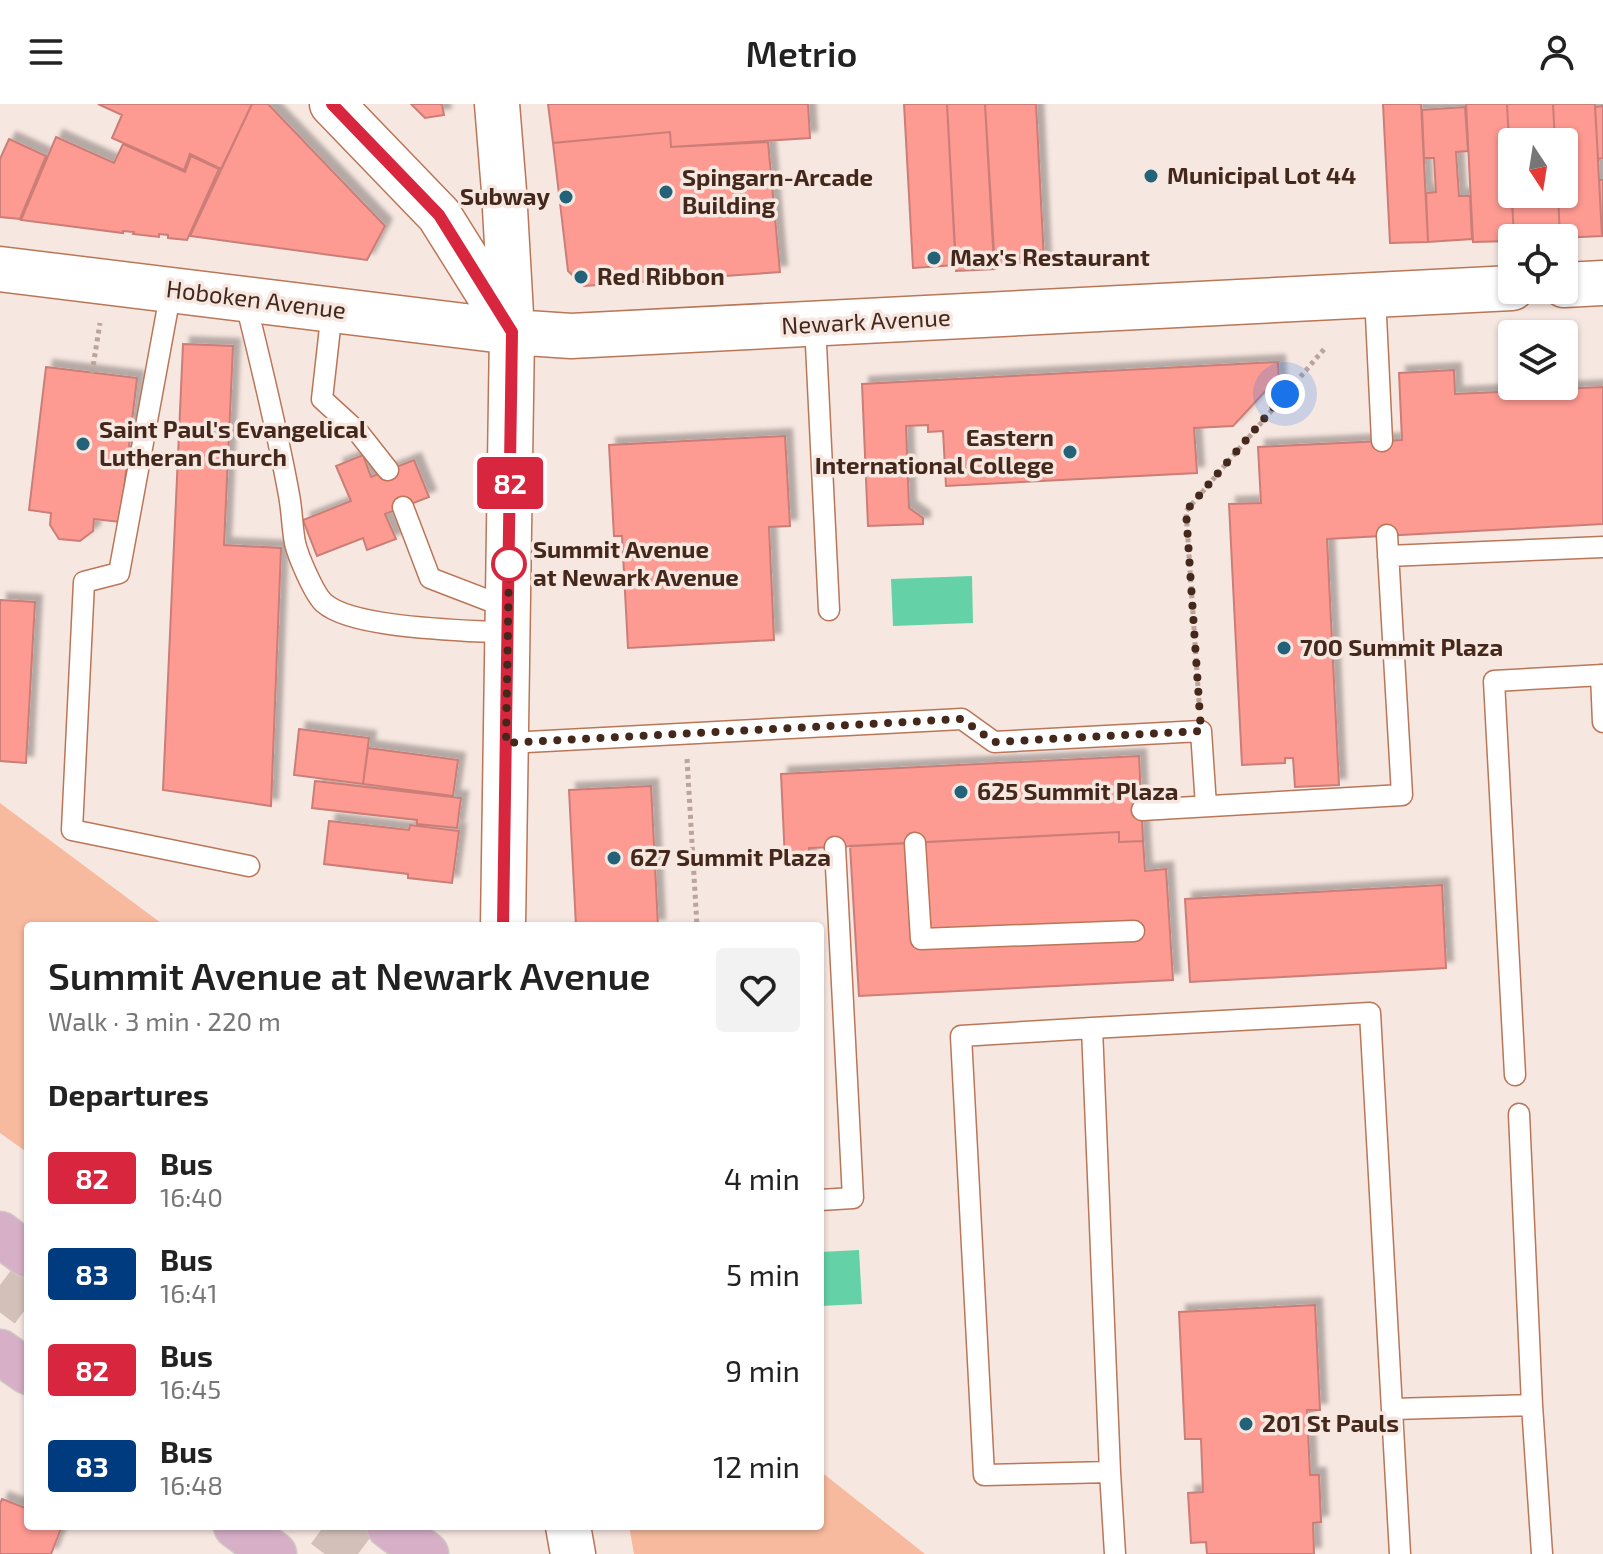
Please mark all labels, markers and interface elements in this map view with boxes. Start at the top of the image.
icon: menu [24,30,68,74]
icon: person [1535,30,1579,74]
text: Metrio [746,31,857,74]
north arrow [1498,128,1578,208]
map controls [1498,128,1578,400]
place label: Municipal Lot 44 [1167,160,1356,189]
place label: Spingarn-Arcade Building [682,162,873,219]
marker: Municipal Lot 44 [1142,167,1160,185]
place label: Subway [460,181,550,210]
marker: Spingarn-Arcade Building [657,183,675,201]
marker: Subway [557,188,575,206]
button: locate [1498,224,1578,304]
place label: Max's Restaurant [950,242,1150,271]
marker: Max's Restaurant [925,249,943,267]
place label: Red Ribbon [597,261,725,290]
marker: Red Ribbon [572,268,590,286]
street label: Hoboken Avenue [165,273,348,324]
street label: Newark Avenue [781,302,951,339]
button: layers [1498,320,1578,400]
your location [1265,374,1305,414]
place label: Saint Paul's Evangelical Lutheran Church [99,414,367,471]
place label: Eastern International College [815,422,1054,479]
marker: Saint Paul's Evangelical Lutheran Church [74,435,92,453]
marker: Eastern International College [1061,443,1079,461]
line badge: 82 [474,457,546,509]
text: 82 [493,466,527,500]
place label: Summit Avenue at Newark Avenue [533,534,739,591]
marker: Summit Avenue at Newark Avenue [492,547,526,581]
place label: 700 Summit Plaza [1300,632,1503,661]
marker: 700 Summit Plaza [1275,639,1293,657]
place label: 625 Summit Plaza [977,776,1178,805]
marker: 625 Summit Plaza [952,783,970,801]
place label: 627 Summit Plaza [630,842,831,871]
marker: 627 Summit Plaza [605,849,623,867]
button: heart [716,948,800,1032]
text: Summit Avenue at Newark Avenue [48,952,651,998]
text: Walk · 3 min · 220 m [48,1005,281,1036]
text: Departures [48,1076,209,1112]
text: Bus [160,1145,213,1181]
text: 4 min [724,1160,800,1196]
text: 82 [75,1161,109,1195]
text: 16:40 [160,1181,223,1212]
text: Bus [160,1241,213,1277]
text: 5 min [726,1256,800,1292]
text: 83 [75,1257,109,1291]
text: 16:41 [160,1277,218,1308]
text: Bus [160,1337,213,1373]
text: 9 min [725,1352,800,1388]
text: 82 [75,1353,109,1387]
text: 16:45 [160,1373,221,1404]
place label: 201 St Pauls [1262,1408,1399,1437]
marker: 201 St Pauls [1237,1415,1255,1433]
text: Bus [160,1433,213,1469]
text: 12 min [713,1448,800,1484]
text: 83 [75,1449,109,1483]
text: 16:48 [160,1469,223,1500]

